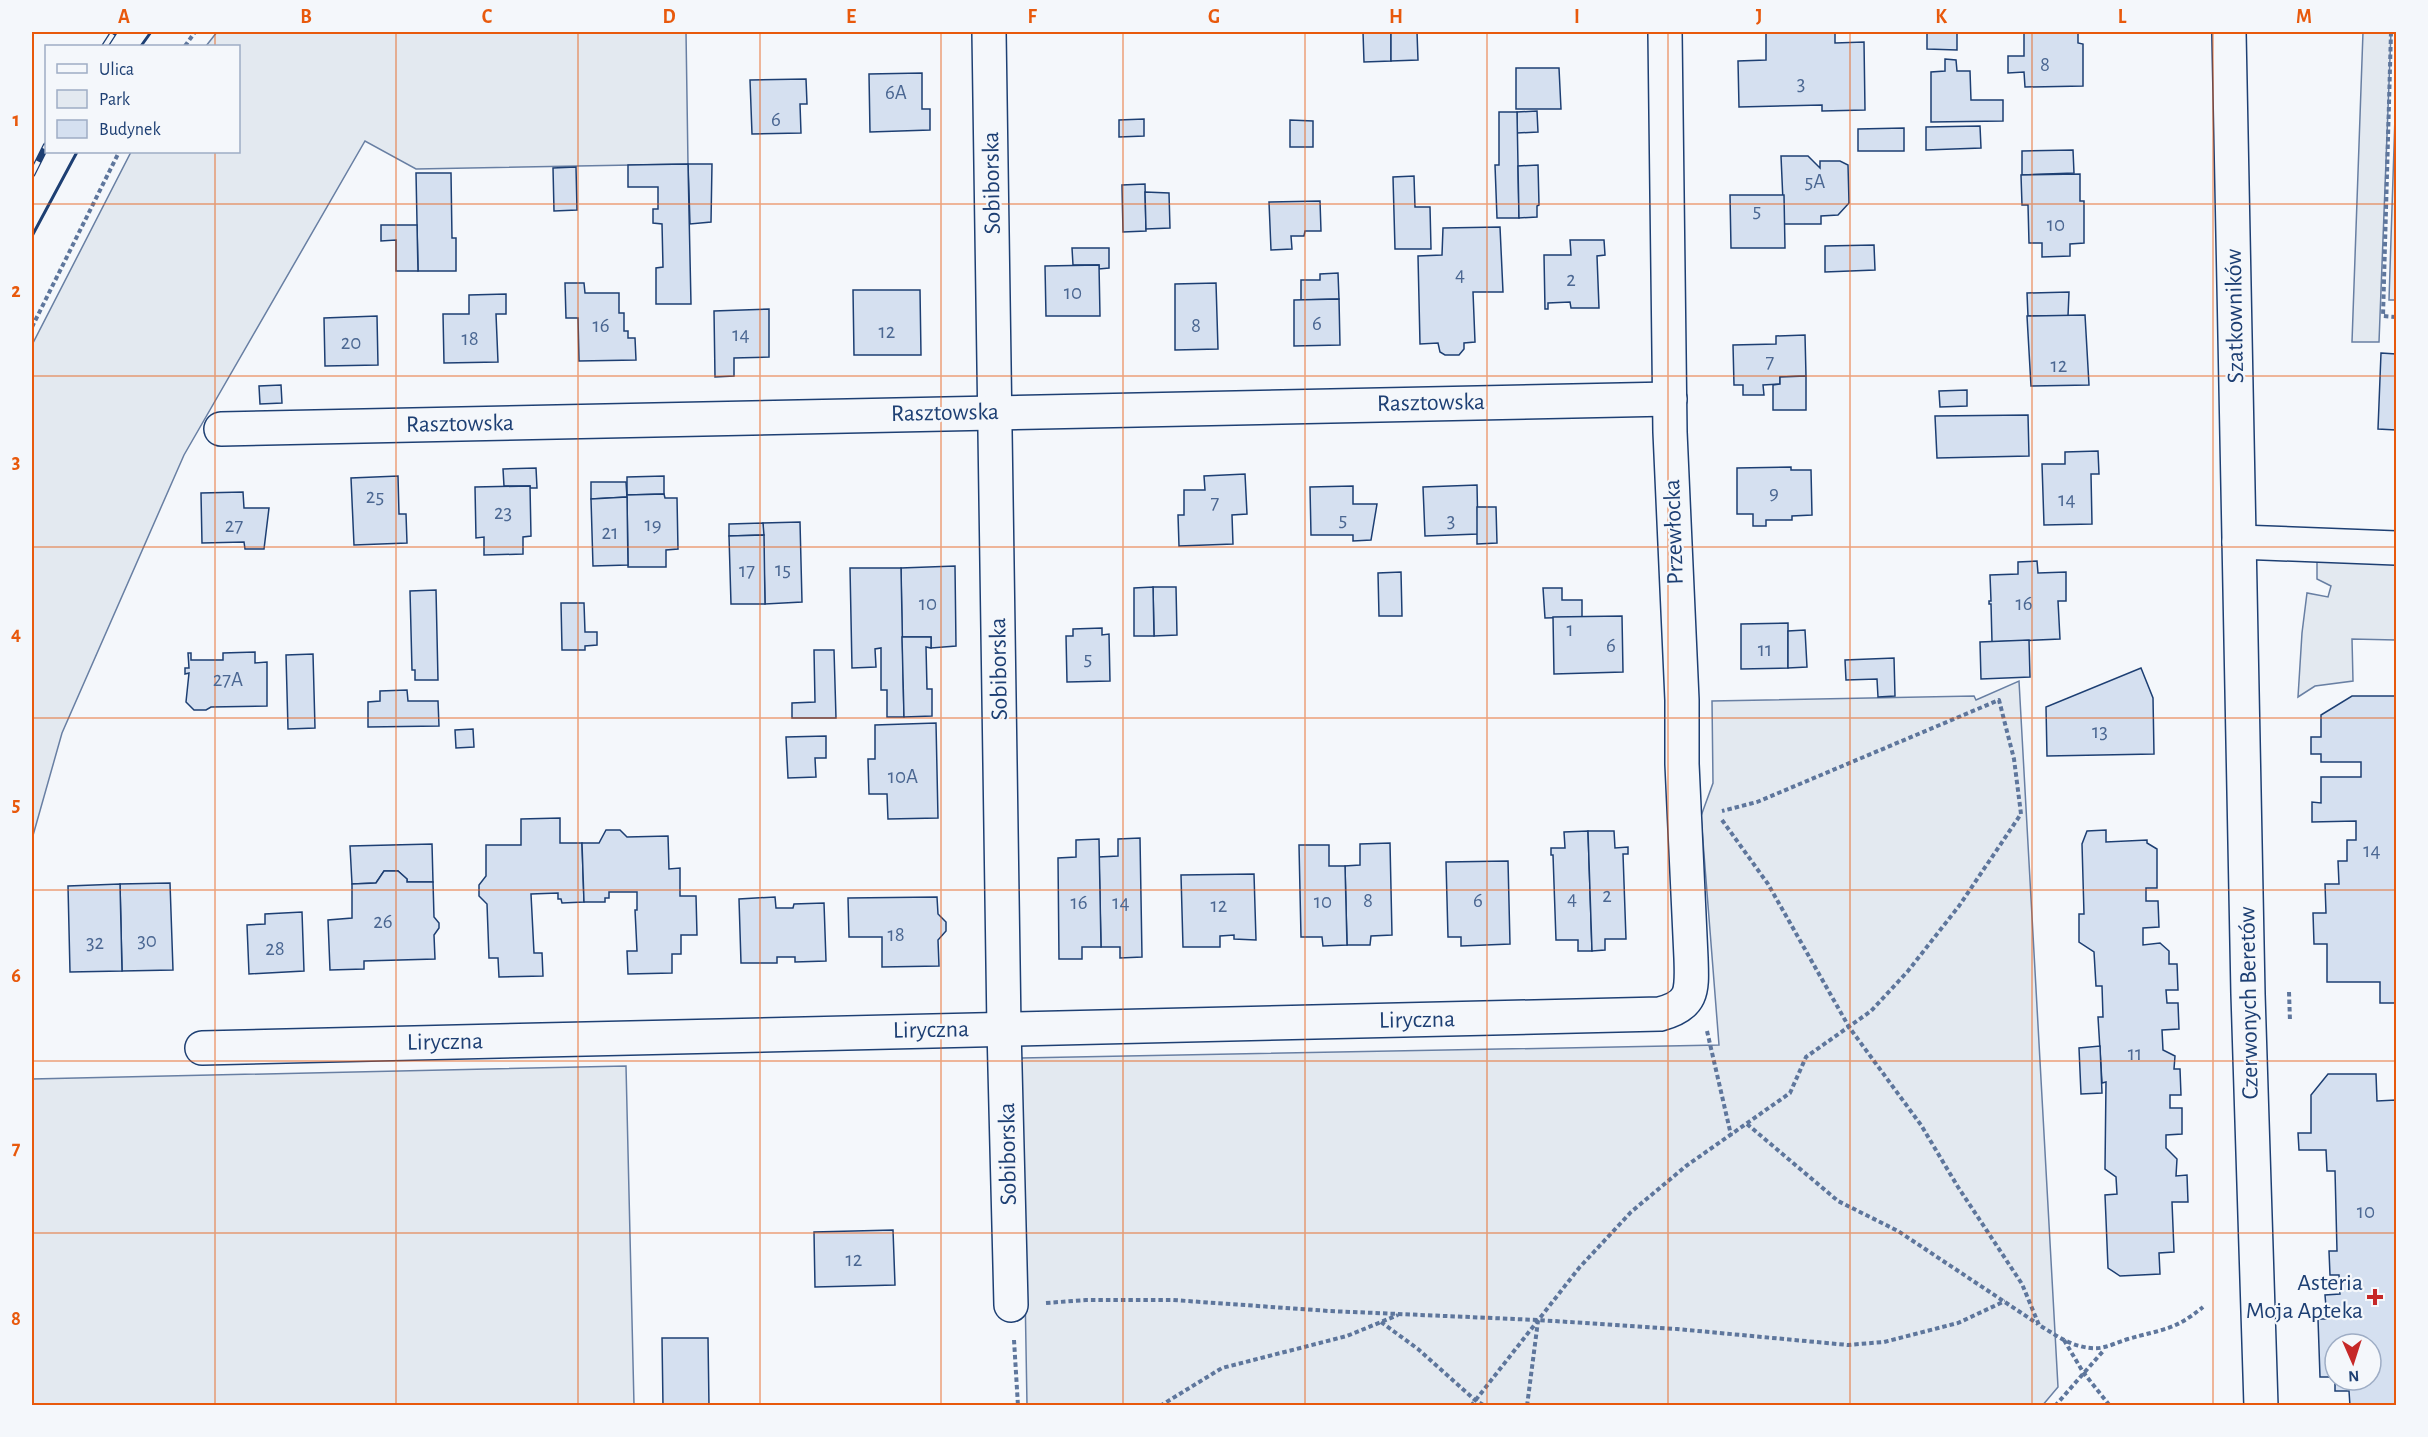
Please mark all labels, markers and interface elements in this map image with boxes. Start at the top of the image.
text: A [118,7,130,27]
text: B [300,7,312,27]
text: C [482,7,493,27]
text: D [662,7,676,27]
text: E [846,7,856,27]
text: F [1027,7,1037,27]
text: G [1208,7,1220,27]
text: H [1389,7,1403,27]
text: I [1574,7,1580,27]
text: J [1756,7,1762,27]
text: K [1935,7,1947,27]
text: L [2118,7,2127,27]
text: M [2296,7,2312,27]
legend [45,45,240,153]
house number: 8 [2040,54,2050,75]
text: Ulica [99,61,134,79]
house number: 3 [1797,73,1805,94]
house number: 6A [885,82,907,103]
text: Park [99,91,131,109]
house number: 6 [771,109,781,130]
text: 1 [12,110,20,130]
text: Budynek [99,121,161,139]
street label: Sobiborska [979,131,1005,235]
house number: 5A [1805,171,1825,192]
house number: 5 [1753,200,1761,221]
house number: 10 [2047,214,2065,235]
street label: Szatkowników [2222,249,2248,383]
house number: 4 [1455,264,1465,285]
house number: 2 [1566,269,1576,290]
text: 2 [11,281,21,301]
house number: 10 [1064,282,1082,303]
house number: 6 [1312,313,1322,334]
house number: 16 [592,315,610,336]
house number: 8 [1191,315,1201,336]
house number: 12 [879,321,895,342]
house number: 14 [732,324,750,345]
house number: 18 [461,328,479,349]
house number: 20 [341,332,361,353]
house number: 7 [1766,351,1775,372]
house number: 12 [2051,355,2067,376]
street label: Rasztowska [1377,390,1485,416]
street label: Rasztowska [891,400,999,426]
street label: Rasztowska [406,411,514,437]
text: 3 [12,452,20,472]
street label: Przewłocka [1660,479,1688,585]
house number: 9 [1769,482,1779,503]
house number: 25 [366,486,384,507]
house number: 14 [2058,489,2076,510]
house number: 7 [1211,492,1220,513]
house number: 23 [494,502,512,523]
house number: 5 [1339,509,1347,530]
house number: 3 [1447,510,1455,531]
house number: 19 [644,514,662,535]
house number: 27 [225,515,243,536]
house number: 21 [602,522,618,543]
house number: 15 [775,559,791,580]
house number: 17 [739,560,755,581]
house number: 10 [919,593,937,614]
house number: 16 [2015,593,2033,614]
street label: Sobiborska [986,617,1012,721]
house number: 1 [1566,619,1574,640]
text: 4 [11,624,21,644]
house number: 6 [1606,635,1616,656]
house number: 11 [1758,639,1772,660]
house number: 5 [1084,648,1092,669]
house number: 27A [213,669,243,690]
house number: 13 [2092,721,2108,742]
house number: 10A [888,766,918,787]
text: 5 [12,795,20,815]
house number: 14 [2363,840,2381,861]
house number: 2 [1602,885,1612,906]
house number: 4 [1567,888,1577,909]
house number: 8 [1363,890,1373,911]
house number: 6 [1473,890,1483,911]
house number: 10 [1314,891,1332,912]
house number: 16 [1070,892,1088,913]
house number: 14 [1112,892,1130,913]
house number: 12 [1211,895,1227,916]
street label: Czerwonych Beretów [2235,906,2263,1100]
house number: 26 [373,911,393,932]
house number: 18 [887,924,905,945]
house number: 30 [137,930,157,951]
house number: 32 [86,932,104,953]
house number: 28 [265,938,285,959]
text: 6 [11,966,21,986]
street label: Liryczna [1379,1007,1455,1033]
street label: Liryczna [893,1017,969,1043]
street label: Liryczna [407,1029,483,1055]
house number: 11 [2128,1043,2142,1064]
street label: Sobiborska [995,1102,1021,1206]
text: 7 [12,1138,21,1158]
house number: 10 [2357,1201,2375,1222]
house number: 12 [846,1249,862,1270]
place label: Asteria Moja Apteka [2246,1271,2363,1323]
marker: Asteria Moja Apteka [2368,1290,2382,1304]
text: 8 [11,1309,21,1329]
north arrow [2323,1332,2383,1392]
text: N [2348,1368,2360,1384]

